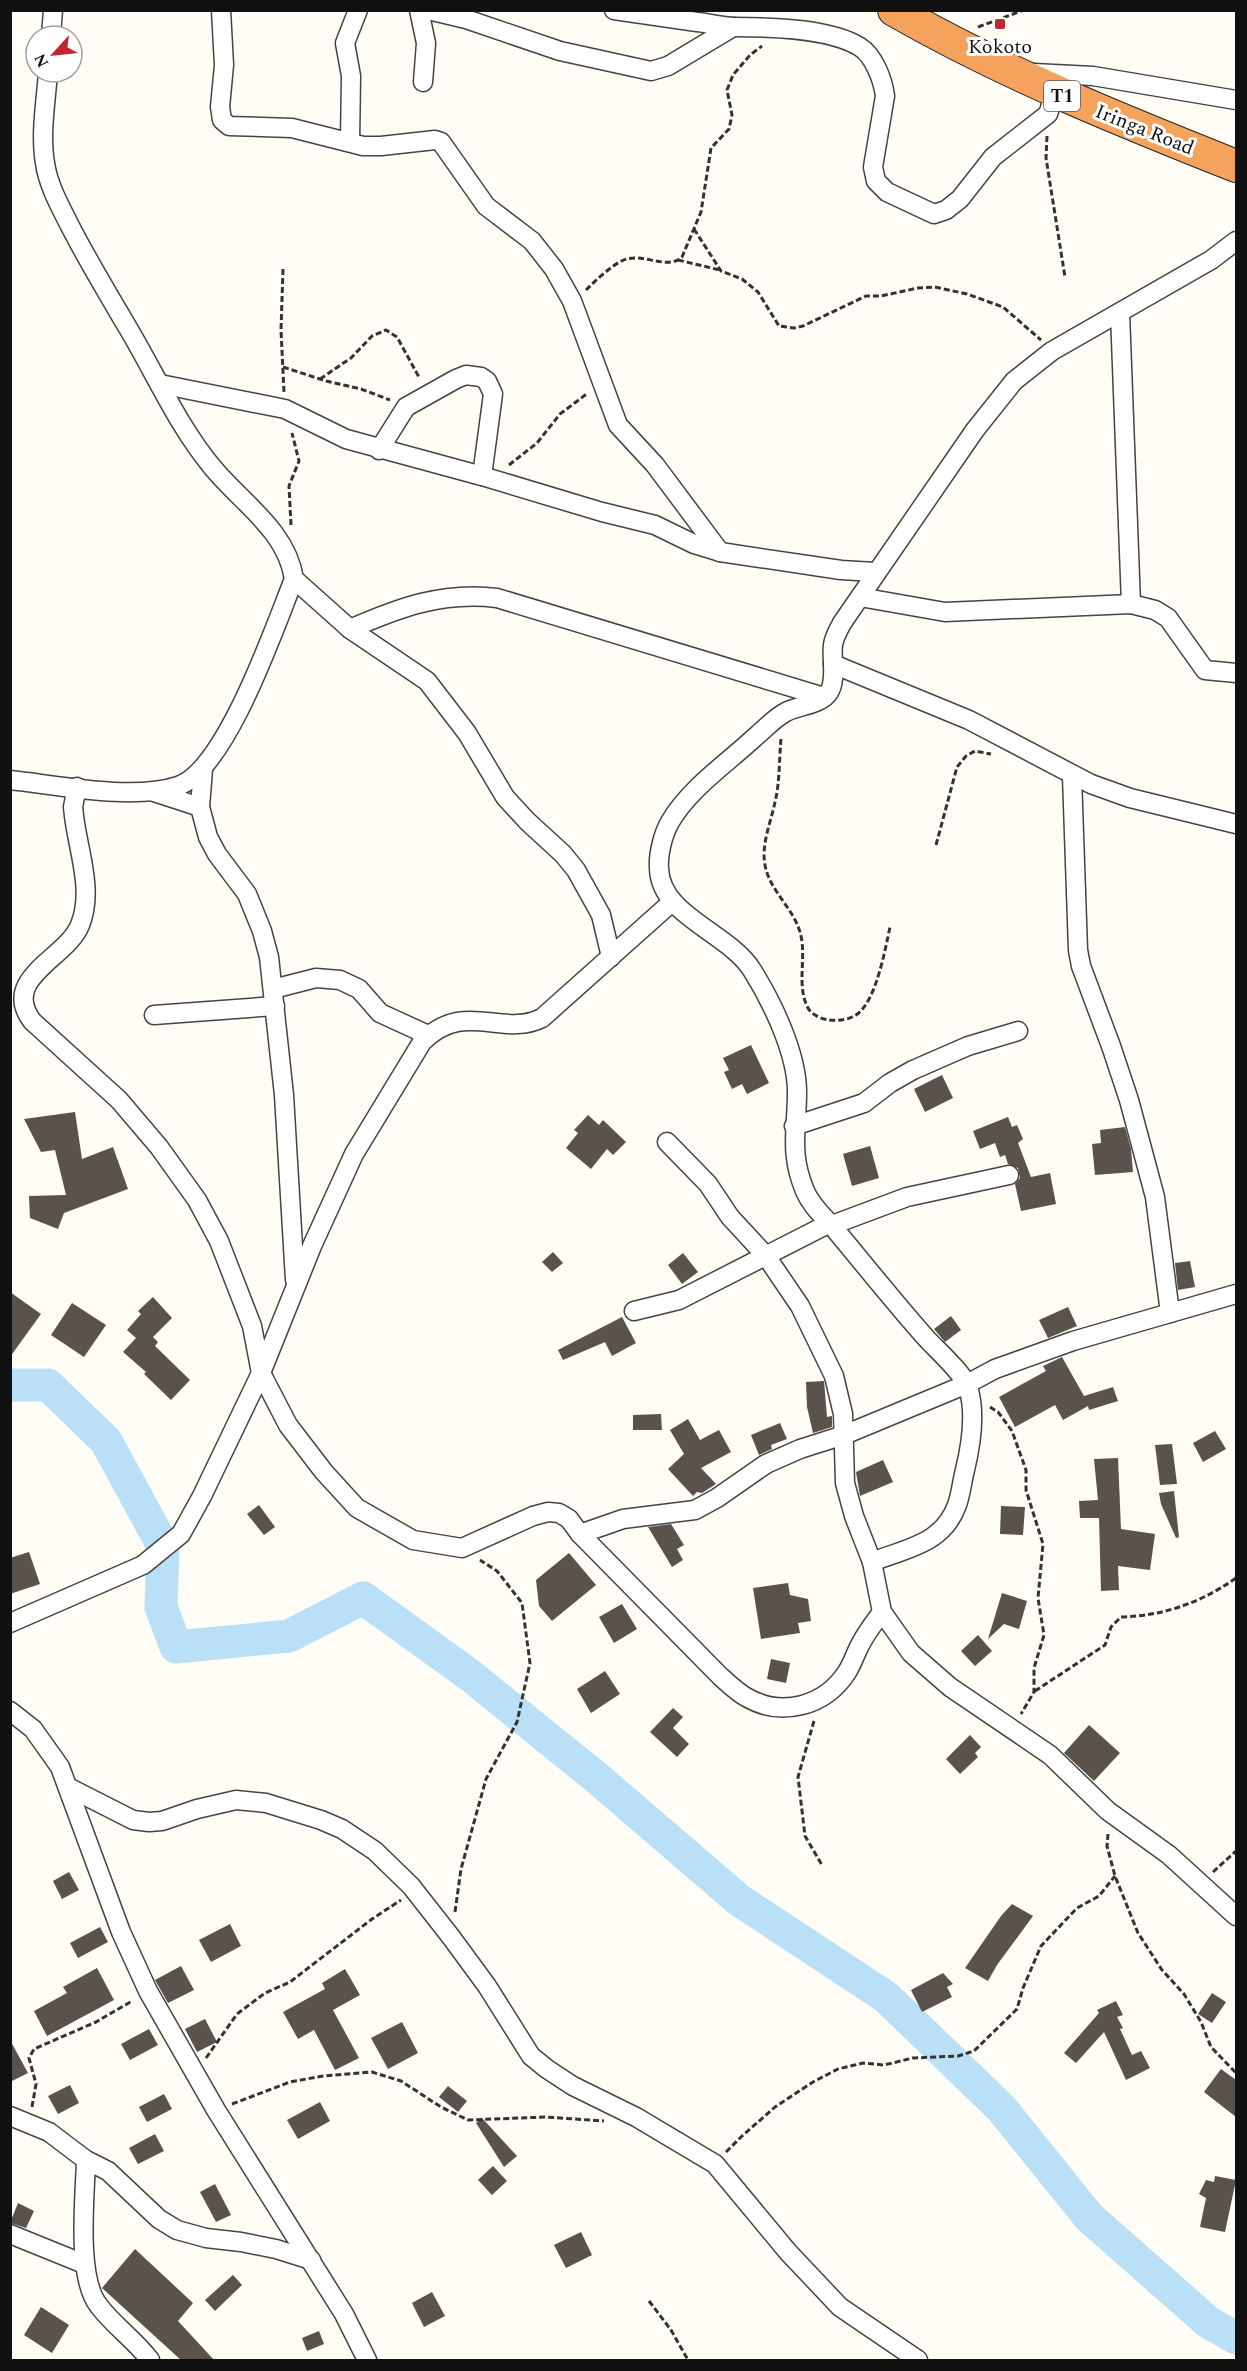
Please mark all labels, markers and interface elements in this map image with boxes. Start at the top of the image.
marker: Kokoto [993,17,1007,31]
north arrow [24,24,84,84]
place label: Kokoto [968,32,1032,62]
text: N [28,49,55,72]
road number: T1 [1044,81,1080,111]
street label: Iringa Road [1091,97,1199,163]

